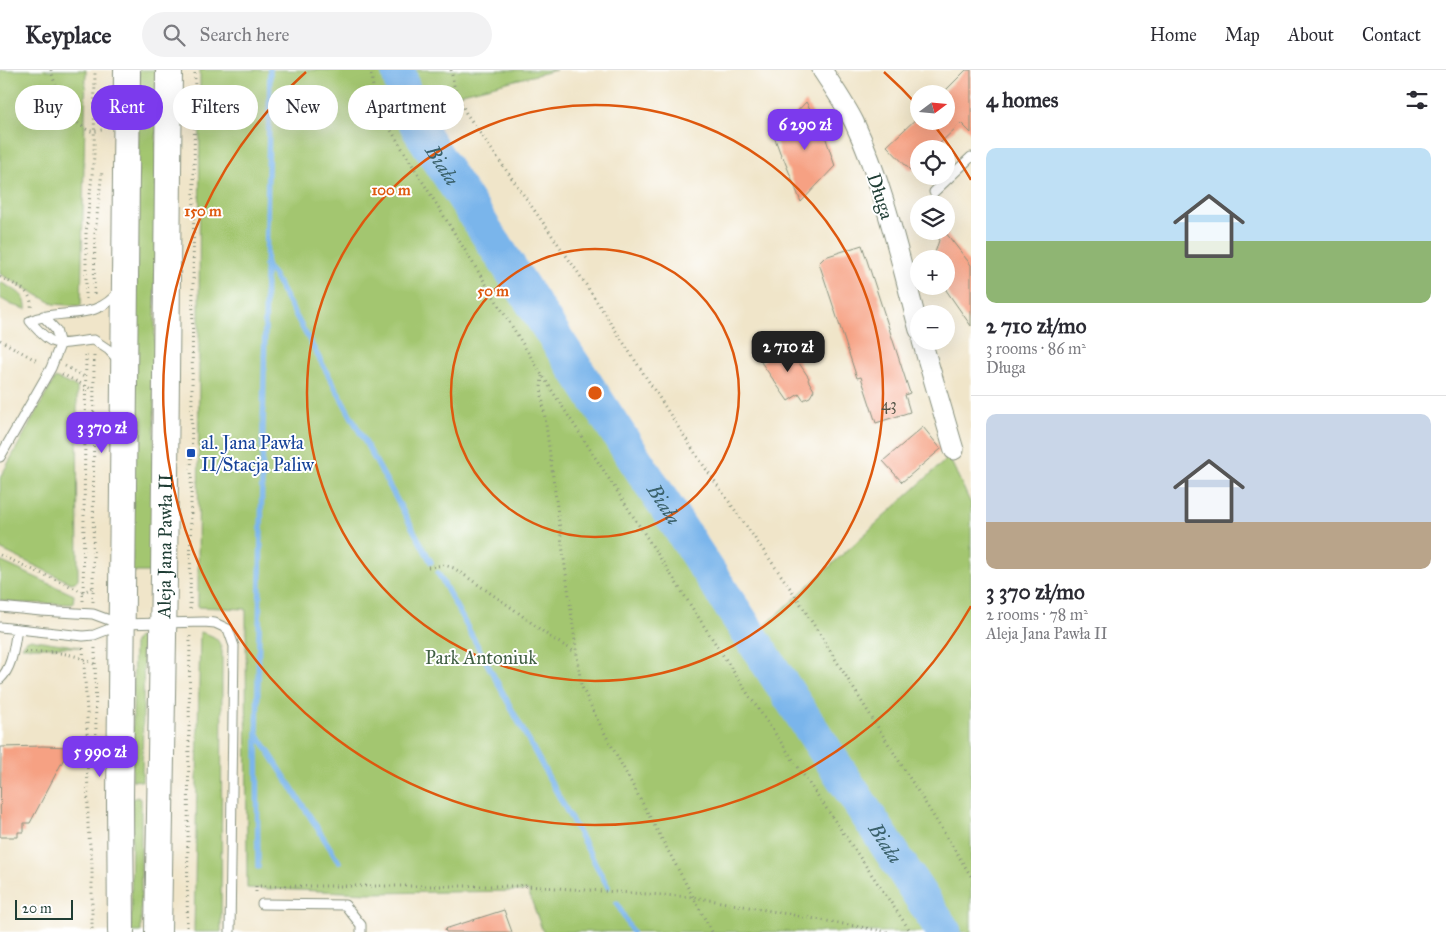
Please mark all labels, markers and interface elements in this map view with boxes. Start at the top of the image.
search box [142,12,492,57]
text: Keyplace [25,20,112,50]
icon: search [160,21,188,49]
text: Search here [200,23,289,46]
text: Home [1150,24,1197,46]
text: Map [1225,24,1260,46]
text: About [1288,24,1334,46]
text: Contact [1362,24,1421,46]
chip: Buy [15,85,81,130]
chip: Rent [91,85,163,130]
chip: Filters [173,85,258,130]
chip: New [268,85,338,130]
chip: Apartment [348,85,464,130]
north arrow [910,85,955,130]
map controls [910,85,955,350]
icon: filters [1403,86,1431,114]
text: 4 homes [986,87,1058,113]
pin: 6 290 zł [753,108,857,151]
text: 6 290 zł [779,115,831,134]
water label: Biała [420,139,465,190]
button: locate [910,140,955,185]
street label: Długa [861,170,899,223]
text: 100 m [371,181,411,199]
icon: home [1164,181,1254,271]
button: layers [910,195,955,240]
text: 150 m [184,202,222,220]
button: + [910,250,955,295]
text: 50 m [477,282,509,300]
button: − [910,305,955,350]
text: 2 710 zł/mo [986,313,1086,339]
pin: 2 710 zł [736,330,840,373]
text: 2 710 zł [763,337,813,356]
text: 3 rooms · 86 m² [986,339,1086,358]
text: Długa [986,358,1026,377]
centre of rings [586,384,604,402]
house number: 43 [881,395,897,414]
pin: 3 370 zł [50,412,154,454]
text: 3 370 zł [77,418,127,437]
place label: al. Jana Pawła II/Stacja Paliw [201,431,315,476]
icon: home [1164,446,1254,536]
marker: al. Jana Pawła II/Stacja Paliw [185,447,197,459]
street label: Aleja Jana Pawła II [152,474,177,620]
water label: Biała [642,478,686,529]
text: 3 370 zł/mo [986,579,1085,605]
text: 2 rooms · 78 m² [986,605,1088,624]
text: Aleja Jana Pawła II [986,624,1108,643]
park label: Park Antoniuk [425,646,537,669]
pin: 5 990 zł [48,736,152,778]
text: 5 990 zł [74,742,126,761]
water label: Biała [863,817,908,868]
scale bar [15,897,72,920]
text: 20 m [22,900,52,917]

